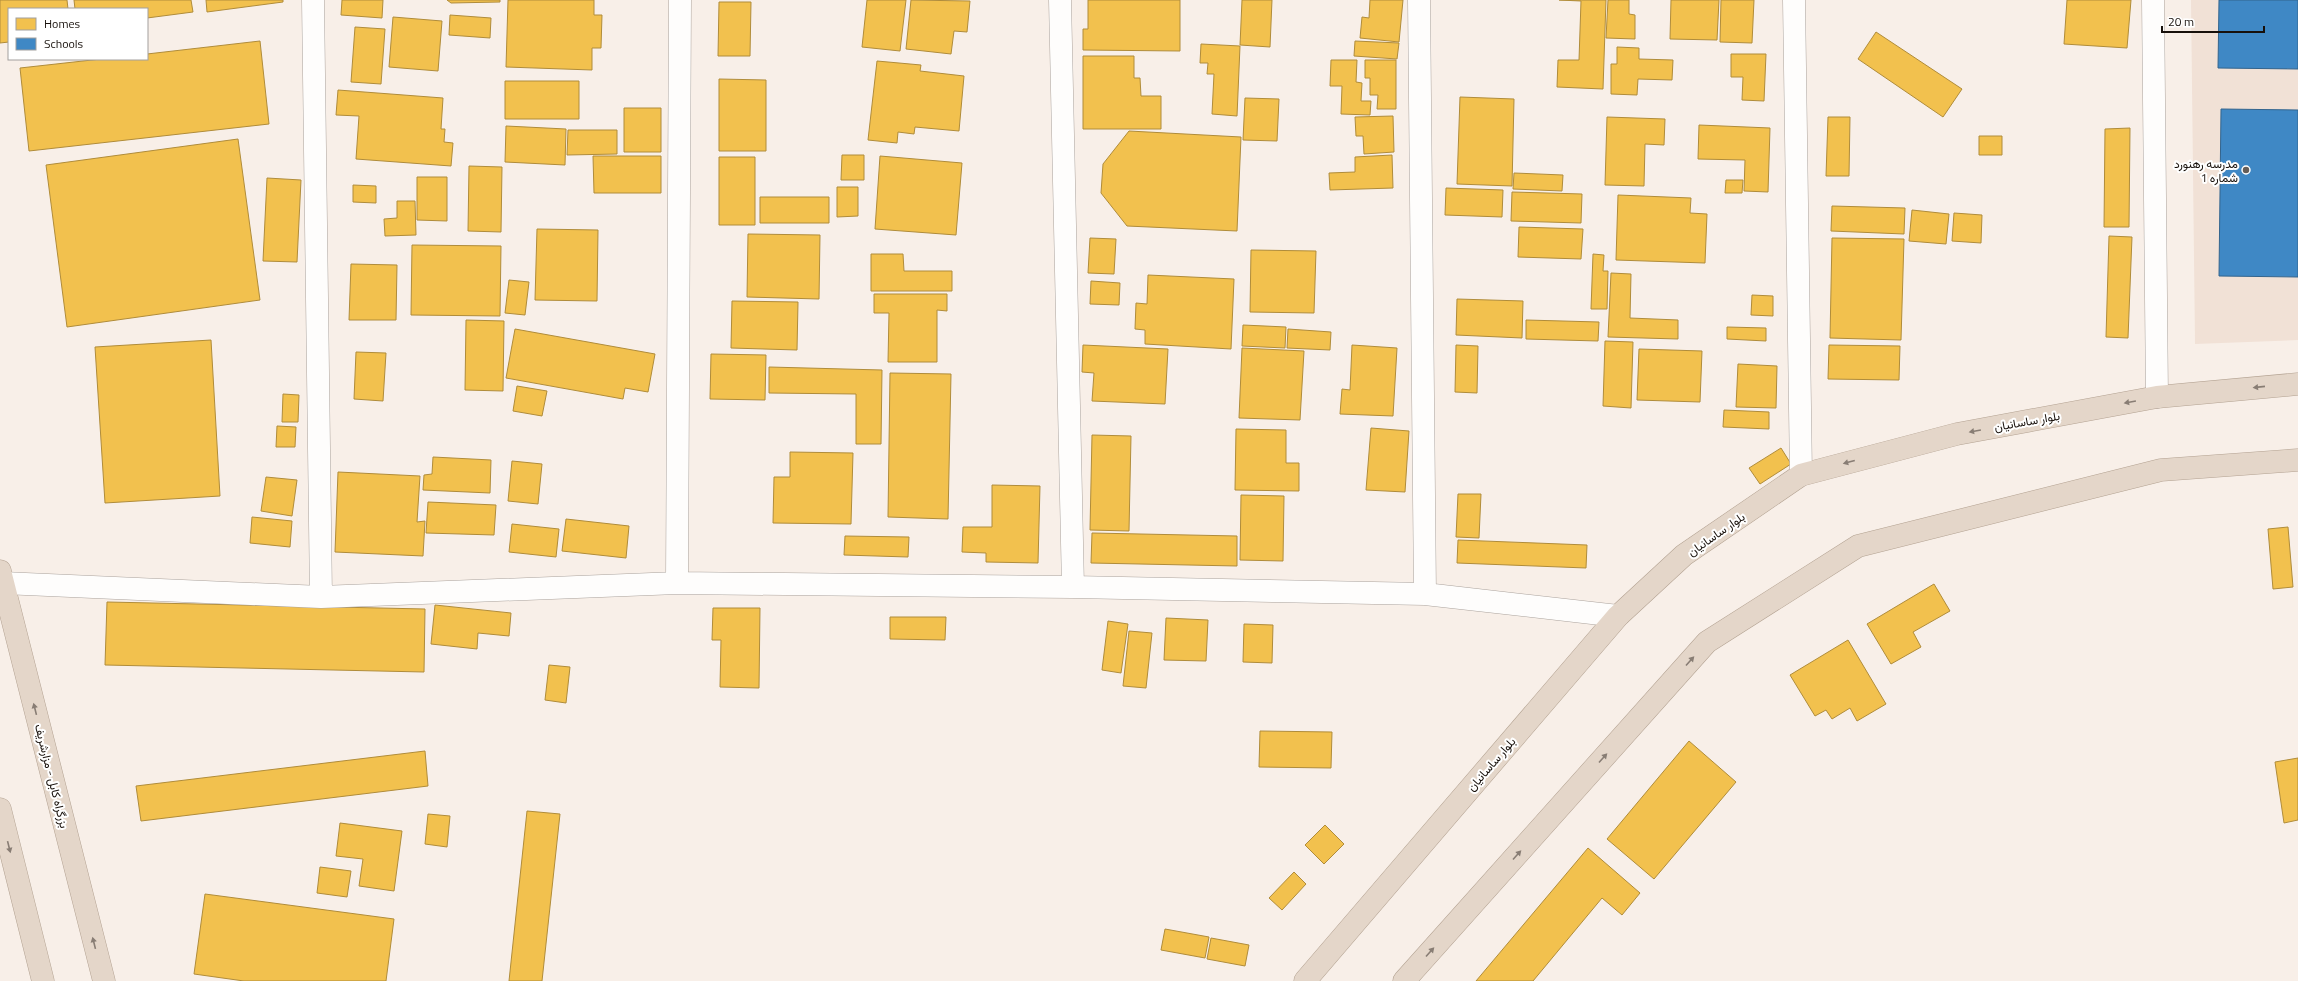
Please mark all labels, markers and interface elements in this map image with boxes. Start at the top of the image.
legend [8,8,148,60]
scale bar [2162,8,2264,34]
text: 20 m [2168,12,2194,31]
text: Homes [44,14,80,33]
text: Schools [44,34,84,53]
place label: مدرسه رهنورد شماره 1 [2174,154,2238,187]
marker: مدرسه رهنورد شماره 1 [2241,165,2251,175]
one-way arrow [2253,384,2265,391]
one-way arrow [2124,400,2136,406]
street label: بلوار ساسانیان [1993,406,2061,436]
one-way arrow [1969,428,1981,434]
one-way arrow [1842,460,1855,466]
street label: بلوار ساسانیان [1683,507,1749,561]
one-way arrow [1685,656,1694,666]
one-way arrow [32,702,38,714]
street label: بزرگراه کابل - مزارشریف [30,722,74,830]
street label: بلوار ساسانیان [1462,733,1520,795]
one-way arrow [1598,753,1608,763]
one-way arrow [7,841,13,853]
one-way arrow [1512,850,1521,860]
one-way arrow [91,937,97,949]
one-way arrow [1425,947,1435,957]

